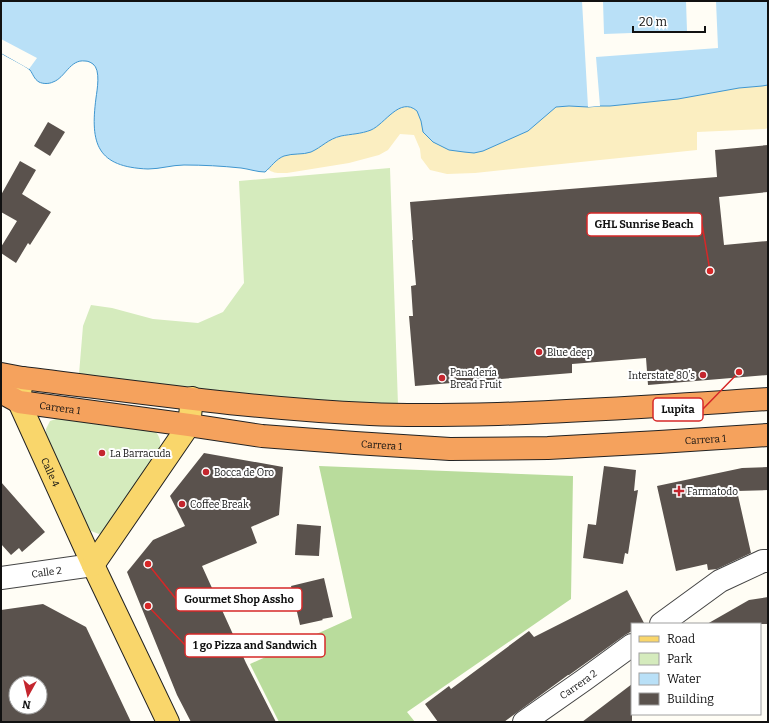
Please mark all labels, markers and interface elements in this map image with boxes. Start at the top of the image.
scale bar [633,8,705,34]
text: 20 m [639,15,668,29]
callout: GHL Sunrise Beach [587,213,702,236]
text: GHL Sunrise Beach [594,218,694,231]
marker: Blue deep [534,347,544,357]
place label: Blue deep [547,347,593,359]
place label: Panadería Bread Fruit [450,366,502,391]
place label: Interstate 80's [628,370,695,382]
marker: Interstate 80's [698,370,708,380]
marker: Panadería Bread Fruit [437,373,447,383]
callout: Lupita [653,398,703,421]
street label: Carrera 1 [39,400,81,417]
text: Lupita [661,403,696,416]
street label: Carrera 1 [684,433,726,447]
street label: Carrera 1 [361,438,403,453]
marker: La Barracuda [97,448,107,458]
place label: La Barracuda [110,448,171,460]
street label: Calle 4 [38,456,62,489]
marker: Bocca de Oro [201,467,211,477]
place label: Bocca de Oro [214,467,274,479]
marker: Farmatodo [674,486,684,496]
place label: Farmatodo [687,486,738,498]
marker: Coffee Break [177,499,187,509]
place label: Coffee Break [190,499,249,511]
street label: Calle 2 [31,564,63,581]
callout: Gourmet Shop Assho [176,588,302,611]
text: Gourmet Shop Assho [184,593,294,606]
legend [631,623,761,715]
text: Road [667,632,695,646]
callout: 1 go Pizza and Sandwich [185,634,325,657]
text: 1 go Pizza and Sandwich [193,639,317,652]
text: Park [667,652,693,666]
street label: Carrera 2 [558,668,600,702]
text: Water [667,672,702,686]
north arrow [8,675,48,715]
text: Building [667,692,714,706]
text: N [21,697,32,711]

